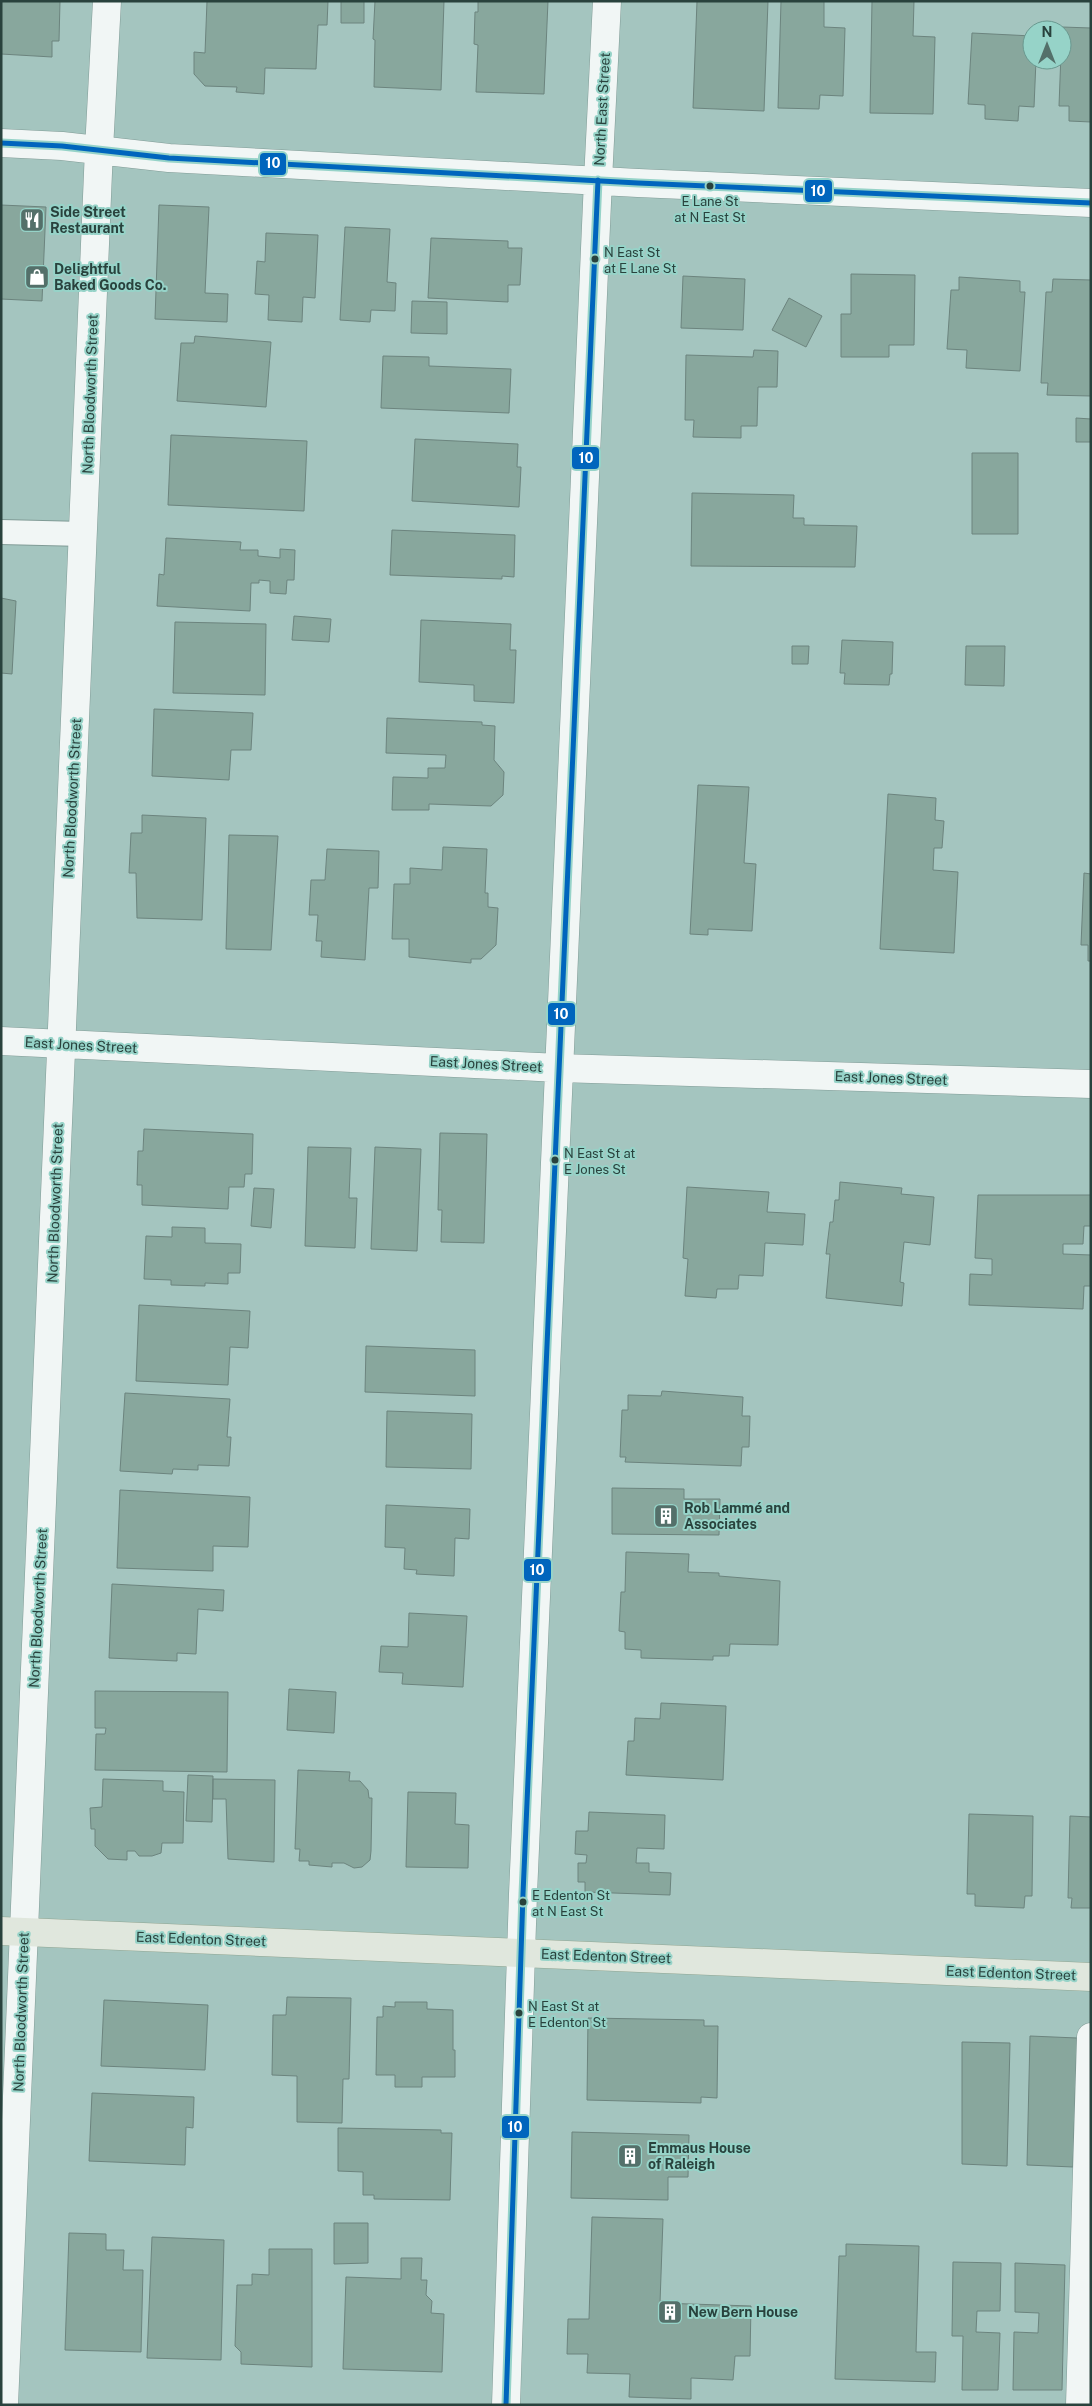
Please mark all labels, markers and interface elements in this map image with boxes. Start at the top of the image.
north arrow [1022,20,1072,70]
text: N [1042,24,1052,40]
street label: North East Street [591,52,613,166]
line badge: 10 [259,152,287,176]
text: 10 [265,155,281,171]
line badge: 10 [804,179,833,203]
marker: E Lane St at N East St [705,181,715,191]
text: 10 [810,183,826,199]
place label: E Lane St at N East St [674,194,746,225]
place label: Side Street Restaurant [50,204,126,236]
restaurant icon: Side Street Restaurant [19,207,45,233]
place label: N East St at E Lane St [604,245,676,276]
marker: N East St at E Lane St [590,254,600,264]
place label: Delightful Baked Goods Co. [54,261,167,293]
shop icon: Delightful Baked Goods Co. [24,264,50,290]
street label: North Bloodworth Street [79,314,101,474]
line badge: 10 [571,446,600,470]
text: 10 [578,450,594,466]
street label: North Bloodworth Street [60,718,84,878]
line badge: 10 [547,1002,576,1026]
text: 10 [553,1006,569,1022]
street label: East Jones Street [24,1034,138,1056]
street label: East Jones Street [429,1053,543,1075]
street label: East Jones Street [834,1068,948,1088]
street label: North Bloodworth Street [44,1123,66,1283]
place label: N East St at E Jones St [564,1146,635,1177]
marker: N East St at E Jones St [550,1155,560,1165]
place label: Rob Lammé and Associates [684,1500,790,1532]
building icon: Rob Lammé and Associates [653,1503,679,1529]
street label: North Bloodworth Street [26,1528,50,1688]
line badge: 10 [523,1558,552,1582]
text: 10 [529,1562,545,1578]
place label: E Edenton St at N East St [532,1888,610,1919]
marker: E Edenton St at N East St [518,1897,528,1907]
street label: East Edenton Street [136,1929,266,1949]
street label: North Bloodworth Street [10,1932,32,2092]
street label: East Edenton Street [541,1946,671,1966]
street label: East Edenton Street [946,1963,1076,1983]
place label: N East St at E Edenton St [528,1999,606,2030]
marker: N East St at E Edenton St [514,2008,524,2018]
line badge: 10 [501,2115,530,2139]
text: 10 [507,2119,523,2135]
place label: Emmaus House of Raleigh [648,2140,751,2172]
building icon: Emmaus House of Raleigh [617,2143,643,2169]
building icon: New Bern House [657,2299,683,2325]
place label: New Bern House [688,2304,798,2320]

